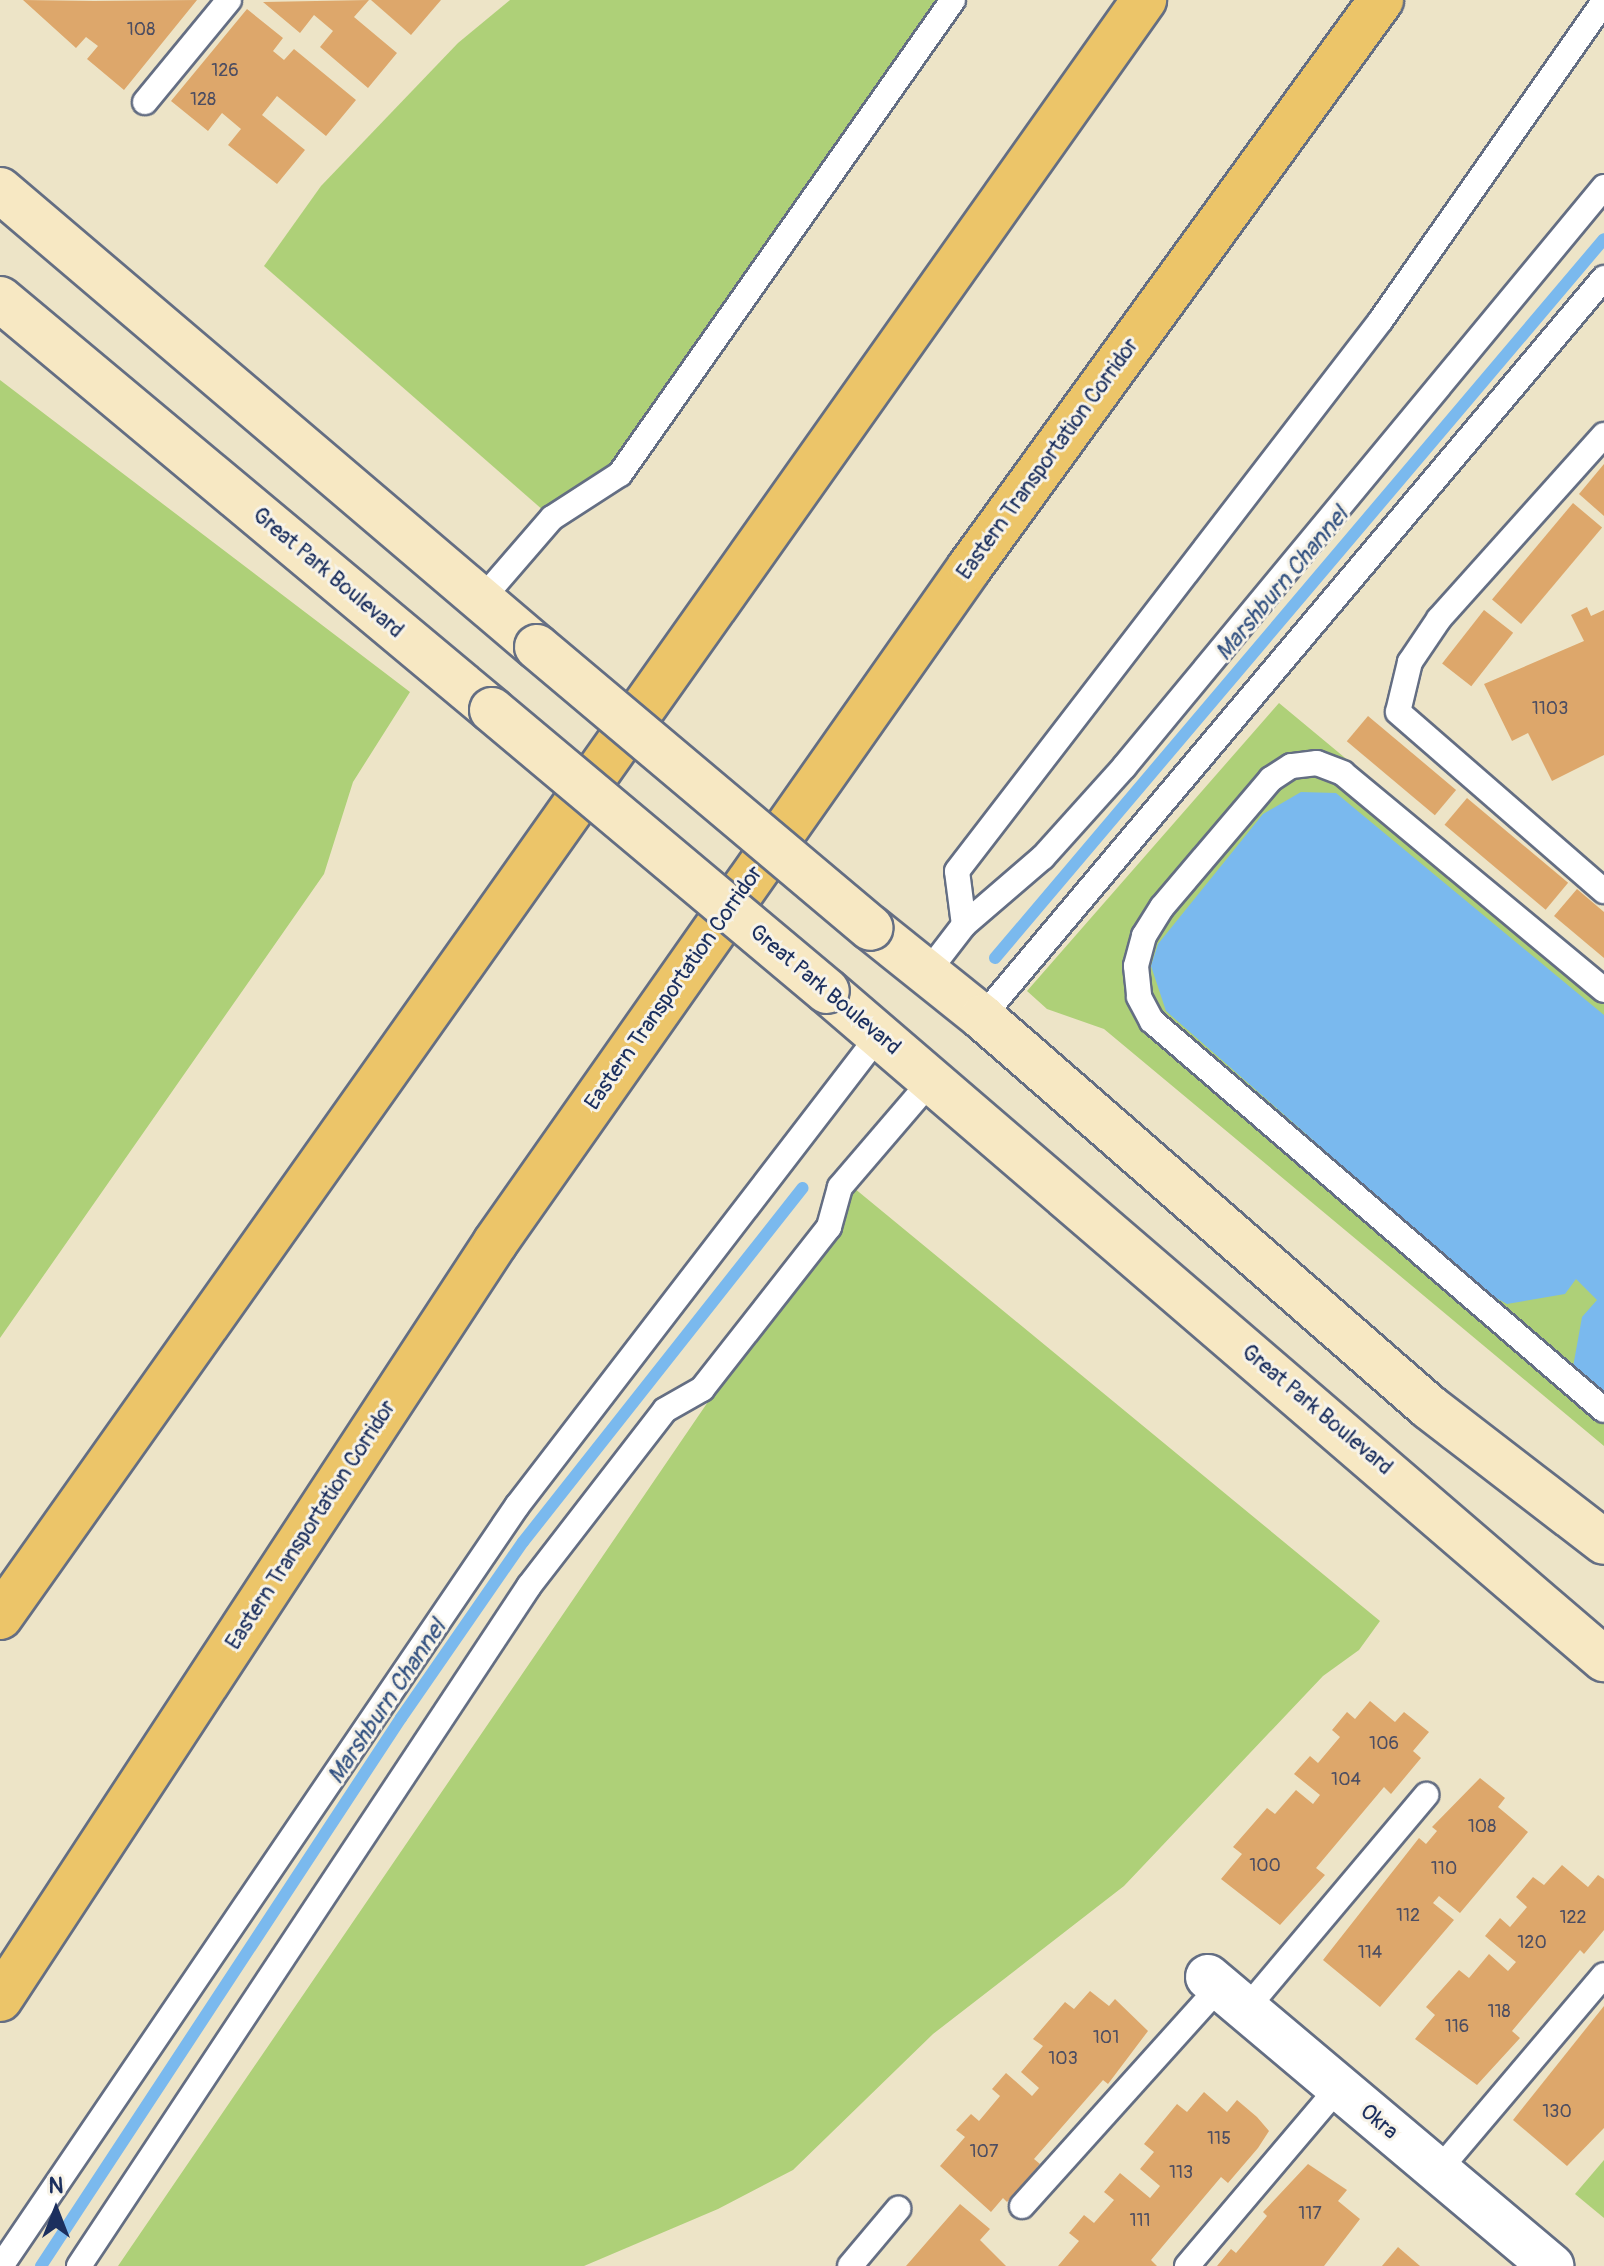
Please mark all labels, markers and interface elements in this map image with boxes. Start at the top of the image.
house number: 108 [127,19,155,41]
house number: 126 [211,60,239,82]
house number: 128 [190,89,216,111]
street label: Eastern Transportation Corridor [951,333,1145,585]
water label: Marshburn Channel [1209,501,1355,667]
street label: Great Park Boulevard [247,502,409,644]
house number: 1103 [1532,698,1568,720]
street label: Eastern Transportation Corridor [579,861,769,1115]
street label: Great Park Boulevard [744,919,906,1061]
street label: Great Park Boulevard [1236,1339,1398,1481]
street label: Eastern Transportation Corridor [220,1395,402,1655]
water label: Marshburn Channel [322,1615,452,1789]
house number: 106 [1369,1733,1399,1755]
house number: 104 [1331,1769,1361,1791]
house number: 108 [1468,1816,1496,1838]
house number: 100 [1249,1855,1281,1877]
house number: 110 [1431,1858,1457,1880]
house number: 112 [1396,1905,1420,1927]
house number: 122 [1559,1907,1587,1929]
house number: 120 [1517,1932,1547,1954]
house number: 114 [1358,1942,1382,1964]
house number: 118 [1487,2001,1511,2023]
house number: 116 [1445,2016,1469,2038]
house number: 101 [1093,2027,1119,2049]
house number: 103 [1048,2048,1078,2070]
street label: Okra [1355,2099,1403,2145]
house number: 130 [1542,2101,1572,2123]
house number: 115 [1207,2128,1231,2150]
house number: 107 [970,2141,998,2163]
house number: 113 [1169,2162,1193,2184]
north arrow [16,2170,96,2250]
text: N [49,2172,63,2200]
house number: 117 [1298,2203,1322,2225]
house number: 111 [1129,2210,1151,2232]

